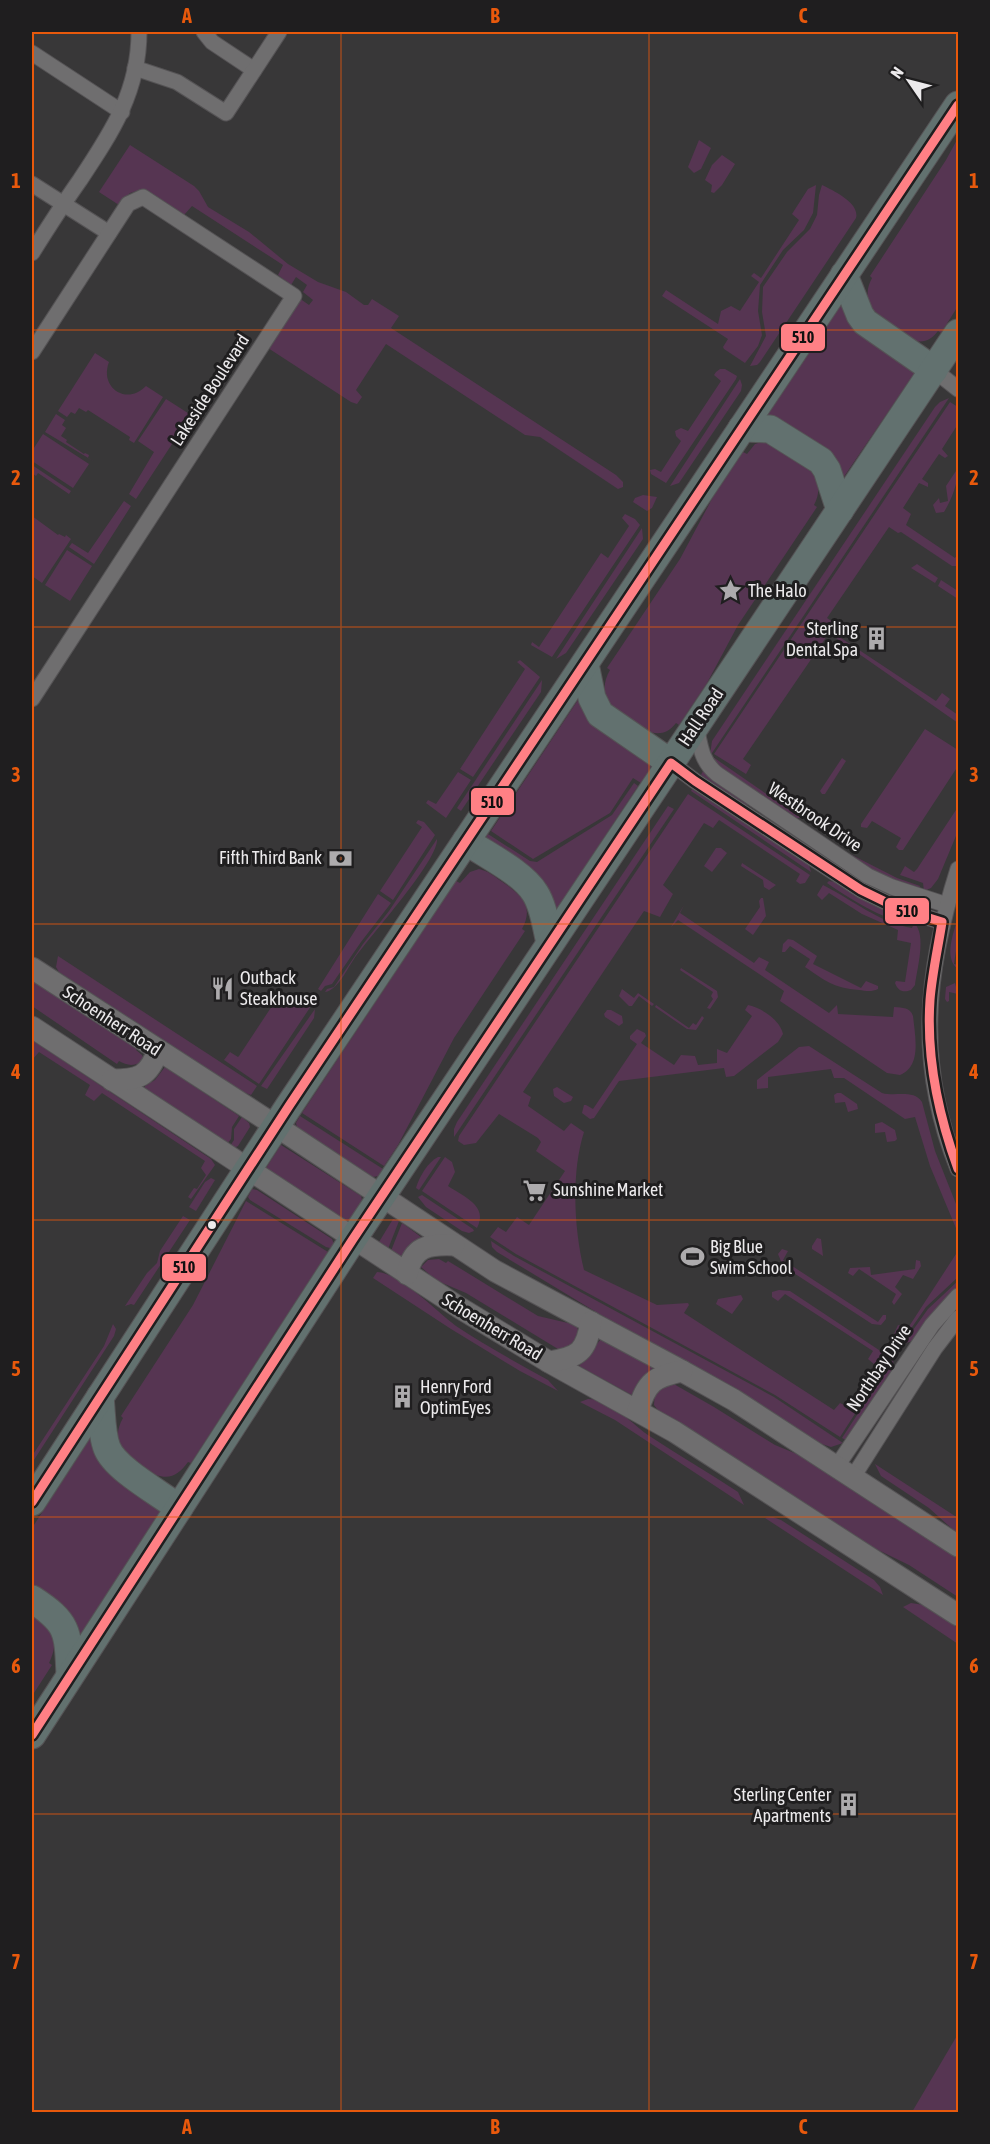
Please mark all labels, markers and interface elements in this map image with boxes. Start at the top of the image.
text: A [181,4,192,27]
text: B [490,4,500,27]
text: C [799,4,808,27]
north arrow [879,51,939,111]
text: N [887,63,907,81]
text: 1 [11,169,21,192]
text: 1 [969,169,979,192]
line badge: 510 [780,323,826,352]
text: 510 [792,328,815,346]
street label: Lakeside Boulevard [166,330,253,449]
text: 2 [11,466,21,489]
text: 2 [969,466,979,489]
place icon: The Halo [717,578,743,604]
place label: The Halo [748,580,807,601]
place label: Sterling Dental Spa [786,618,858,660]
building icon: Sterling Dental Spa [863,626,889,652]
street label: Hall Road [674,684,728,750]
text: 3 [11,763,21,786]
text: 3 [969,763,979,786]
street label: Westbrook Drive [765,778,866,856]
line badge: 510 [470,787,515,816]
text: 510 [481,793,504,811]
bank icon: Fifth Third Bank [327,845,353,871]
place label: Fifth Third Bank [219,847,322,868]
line badge: 510 [884,897,930,925]
text: 510 [896,902,919,920]
place label: Outback Steakhouse [240,967,317,1009]
restaurant icon: Outback Steakhouse [209,975,235,1001]
street label: Schoenherr Road [59,981,165,1060]
text: 4 [10,1060,21,1083]
text: 4 [968,1060,979,1083]
supermarket icon: Sunshine Market [522,1177,548,1203]
place label: Sunshine Market [553,1179,663,1200]
unlabelled marker [206,1219,218,1231]
place label: Big Blue Swim School [710,1236,793,1278]
sports icon: Big Blue Swim School [679,1244,705,1270]
line badge: 510 [161,1253,207,1282]
text: 510 [173,1258,196,1276]
street label: Schoenherr Road [439,1289,546,1365]
street label: Northbay Drive [842,1320,915,1415]
text: 5 [11,1357,21,1380]
text: 5 [969,1357,979,1380]
place label: Henry Ford OptimEyes [420,1376,492,1418]
building icon: Henry Ford OptimEyes [389,1384,415,1410]
text: 6 [11,1654,21,1677]
text: 6 [969,1654,979,1677]
place label: Sterling Center Apartments [734,1784,832,1826]
building icon: Sterling Center Apartments [836,1792,862,1818]
text: 7 [11,1950,21,1973]
text: 7 [969,1950,979,1973]
text: A [181,2115,192,2138]
text: B [490,2115,500,2138]
text: C [799,2115,808,2138]

